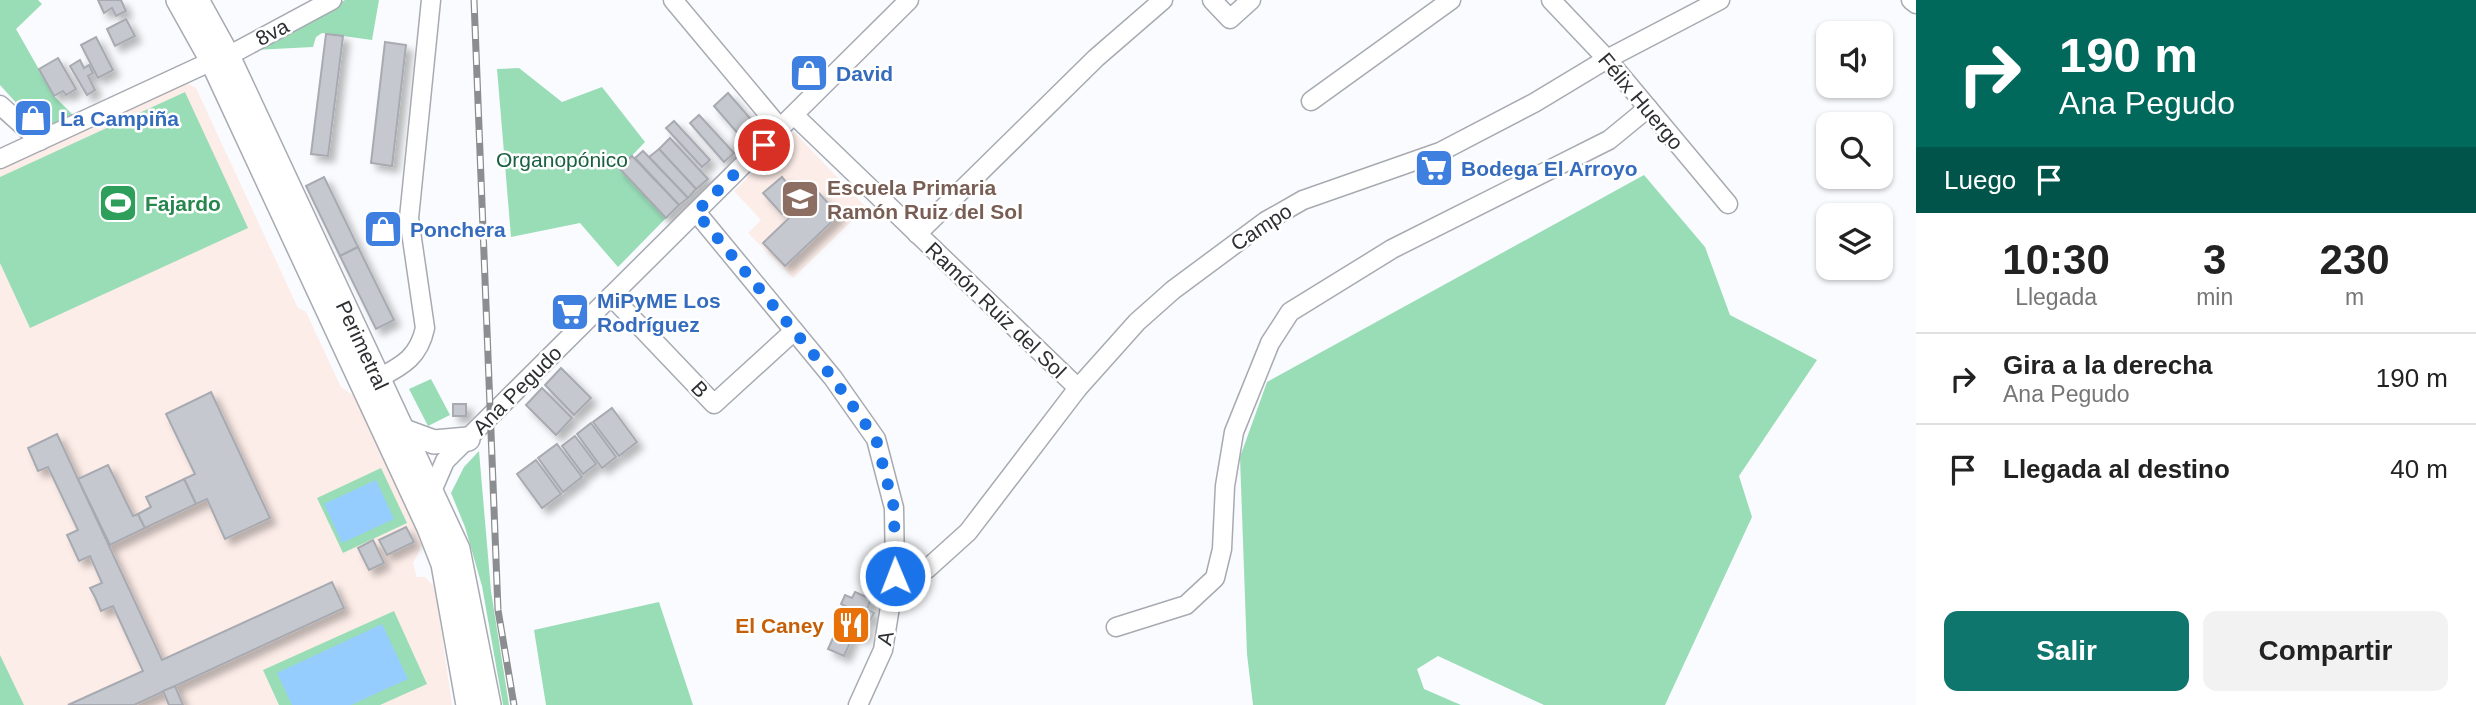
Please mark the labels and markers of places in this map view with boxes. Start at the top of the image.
shop icon: David [788,52,830,94]
place label: David [836,62,893,85]
shop icon: La Campiña [12,97,54,139]
place label: La Campiña [60,107,179,130]
pin [734,115,794,175]
supermarket icon: Bodega El Arroyo [1413,147,1455,189]
place label: Bodega El Arroyo [1461,157,1638,180]
place label: Escuela Primaria Ramón Ruiz del Sol [827,176,1023,223]
school or university icon: Escuela Primaria Ramón Ruiz del Sol [779,178,821,220]
sports icon: Fajardo [97,182,139,224]
place label: Fajardo [145,192,221,215]
shop icon: Ponchera [362,208,404,250]
place label: Ponchera [410,218,506,241]
place label: MiPyME Los Rodríguez [597,289,721,336]
supermarket icon: MiPyME Los Rodríguez [549,291,591,333]
restaurant icon: El Caney [830,604,872,646]
place label: El Caney [735,614,824,637]

